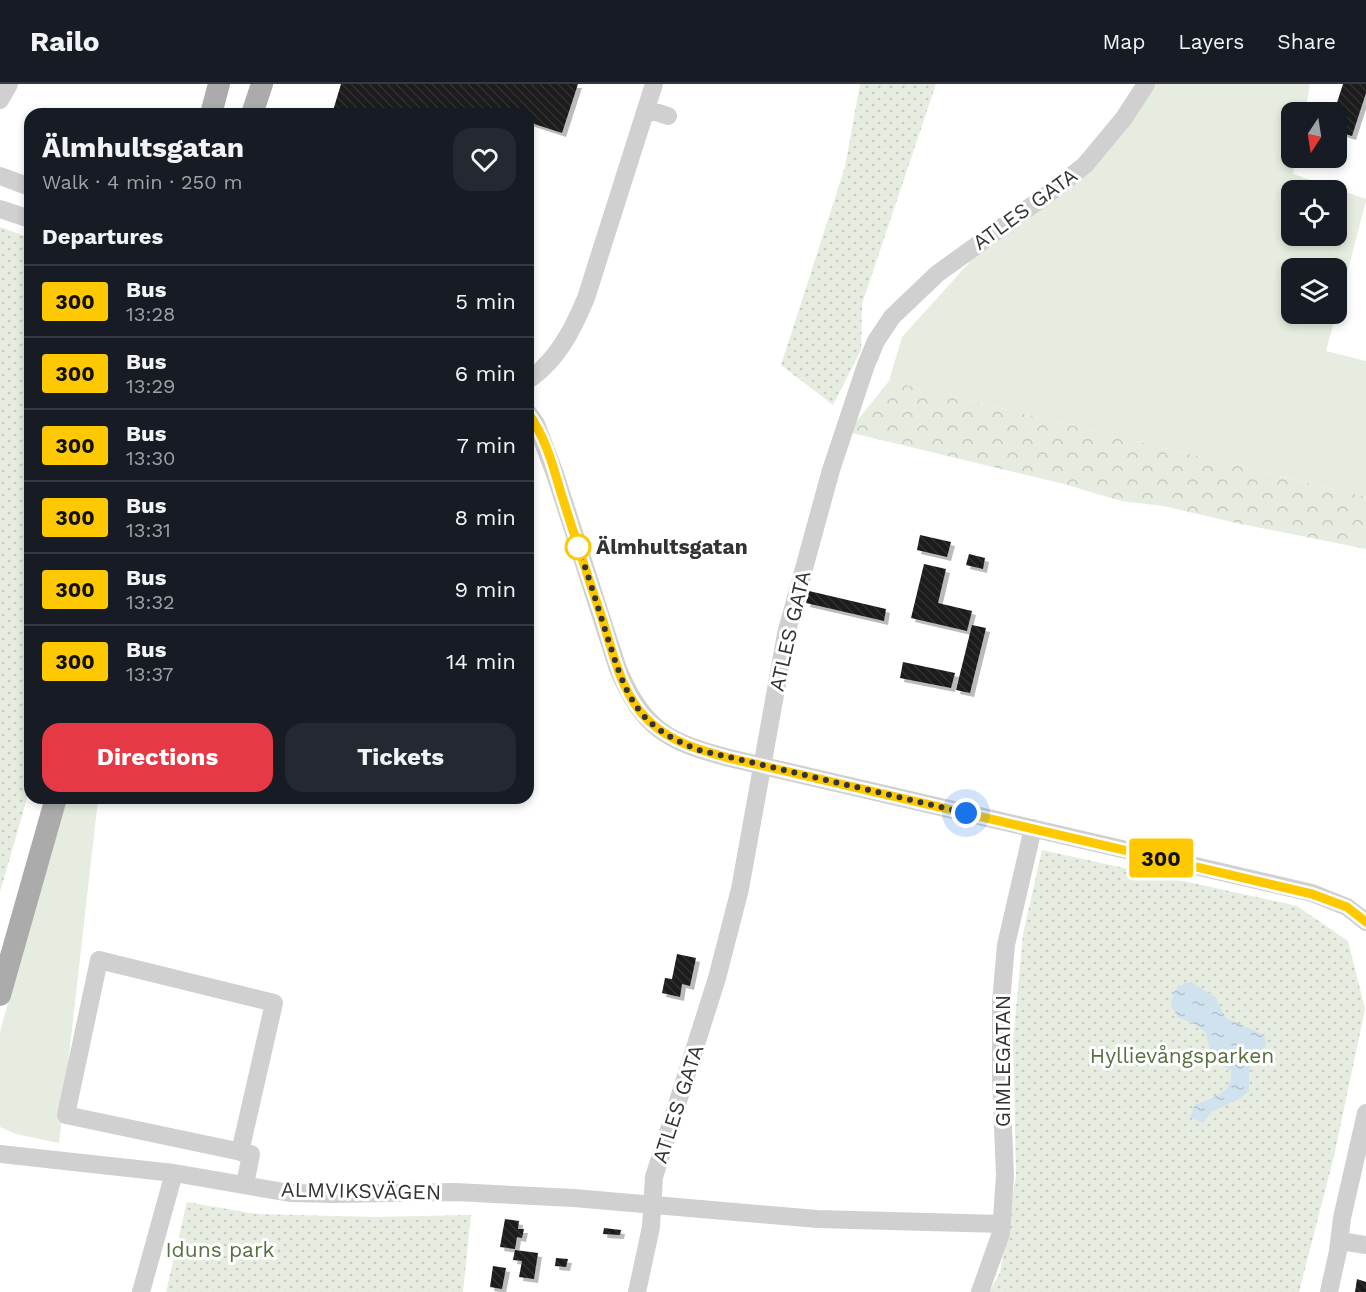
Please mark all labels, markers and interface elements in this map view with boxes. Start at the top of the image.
text: Railo [30,25,100,58]
text: Map [1102,29,1145,54]
text: Layers [1178,29,1244,54]
text: Share [1277,29,1336,54]
north arrow [1281,102,1347,168]
map controls [1281,102,1347,324]
button: heart [453,128,516,191]
text: Älmhultsgatan [42,131,244,164]
street label: ATLES GATA [968,162,1082,255]
text: Walk · 4 min · 250 m [42,170,243,194]
button: locate [1281,180,1347,246]
text: Departures [42,224,163,249]
button: layers [1281,258,1347,324]
text: Bus [126,277,166,302]
text: 300 [55,289,95,314]
text: 5 min [455,289,516,314]
text: 13:28 [126,302,175,326]
text: Bus [126,349,166,374]
text: 300 [55,361,95,386]
text: 6 min [455,361,516,386]
text: 13:29 [126,374,175,398]
text: Bus [126,421,166,446]
text: 300 [55,433,95,458]
text: 7 min [456,433,516,458]
text: 13:30 [126,446,175,470]
text: Bus [126,493,166,518]
text: 300 [55,505,95,530]
text: 8 min [455,505,516,530]
text: 13:31 [126,518,171,542]
marker: Älmhultsgatan [565,534,591,560]
place label: Älmhultsgatan [596,534,748,559]
text: Bus [126,565,166,590]
street label: ATLES GATA [763,568,816,694]
text: 300 [55,577,95,602]
text: 9 min [454,577,516,602]
text: 13:32 [126,590,175,614]
text: Bus [126,637,166,662]
text: 300 [55,649,95,674]
text: 14 min [446,649,516,674]
text: 13:37 [126,662,173,686]
button: Directions [42,723,273,792]
button: Tickets [285,723,516,792]
your location [951,798,981,828]
line badge: 300 [1126,838,1196,878]
text: 300 [1141,846,1181,871]
street label: GIMLEGATAN [990,995,1015,1127]
street label: ATLES GATA [647,1041,708,1166]
park label: Hyllievångsparken [1090,1043,1274,1068]
street label: ALMVIKSVÄGEN [281,1177,441,1204]
park label: Iduns park [166,1237,275,1262]

